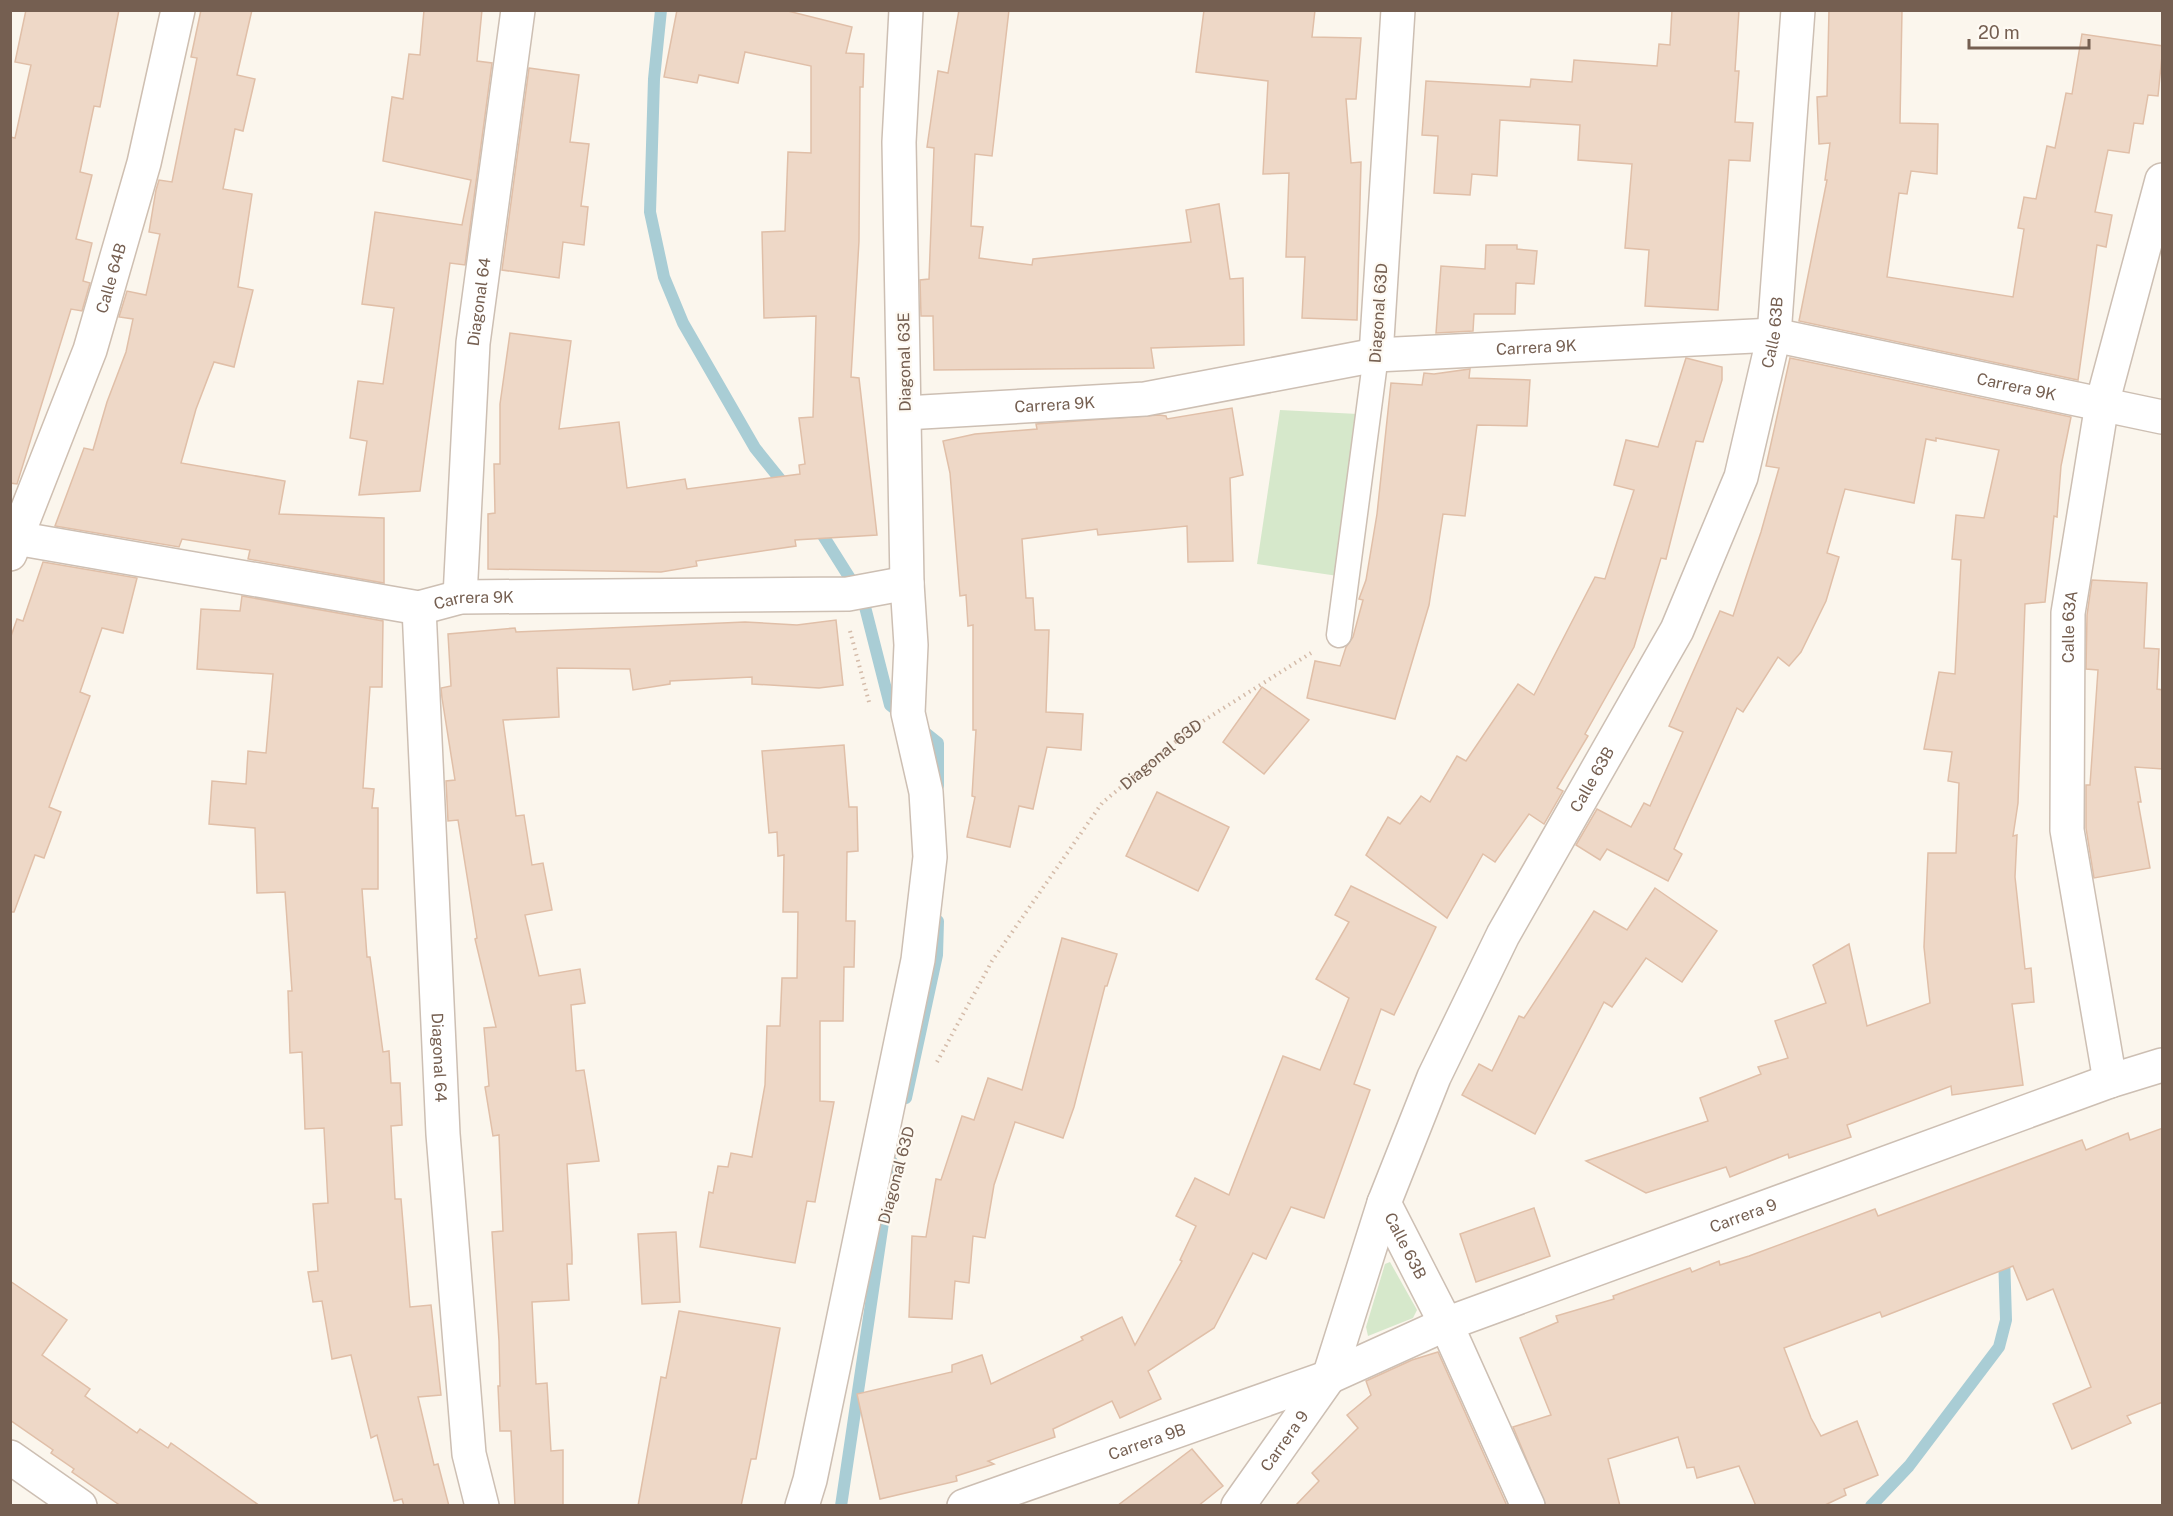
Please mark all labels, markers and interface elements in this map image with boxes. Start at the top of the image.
scale bar [1969,12,2089,50]
text: 20 m [1978,22,2020,43]
street label: Calle 64B [92,241,130,316]
street label: Diagonal 64 [464,256,494,347]
street label: Diagonal 63D [1366,262,1391,364]
street label: Calle 63B [1758,296,1787,370]
street label: Diagonal 63E [894,312,915,412]
street label: Carrera 9K [1495,336,1577,359]
street label: Carrera 9K [1975,369,2058,404]
street label: Carrera 9K [1014,393,1096,417]
street label: Carrera 9K [432,588,514,614]
street label: Calle 63A [2059,589,2082,663]
street label: Diagonal 63D [1116,715,1205,794]
street label: Calle 63B [1566,743,1618,816]
street label: Diagonal 64 [427,1012,451,1103]
street label: Diagonal 63D [874,1124,919,1226]
street label: Carrera 9 [1707,1195,1779,1237]
street label: Calle 63B [1380,1209,1430,1282]
street label: Carrera 9 [1257,1407,1312,1475]
street label: Carrera 9B [1106,1419,1188,1464]

